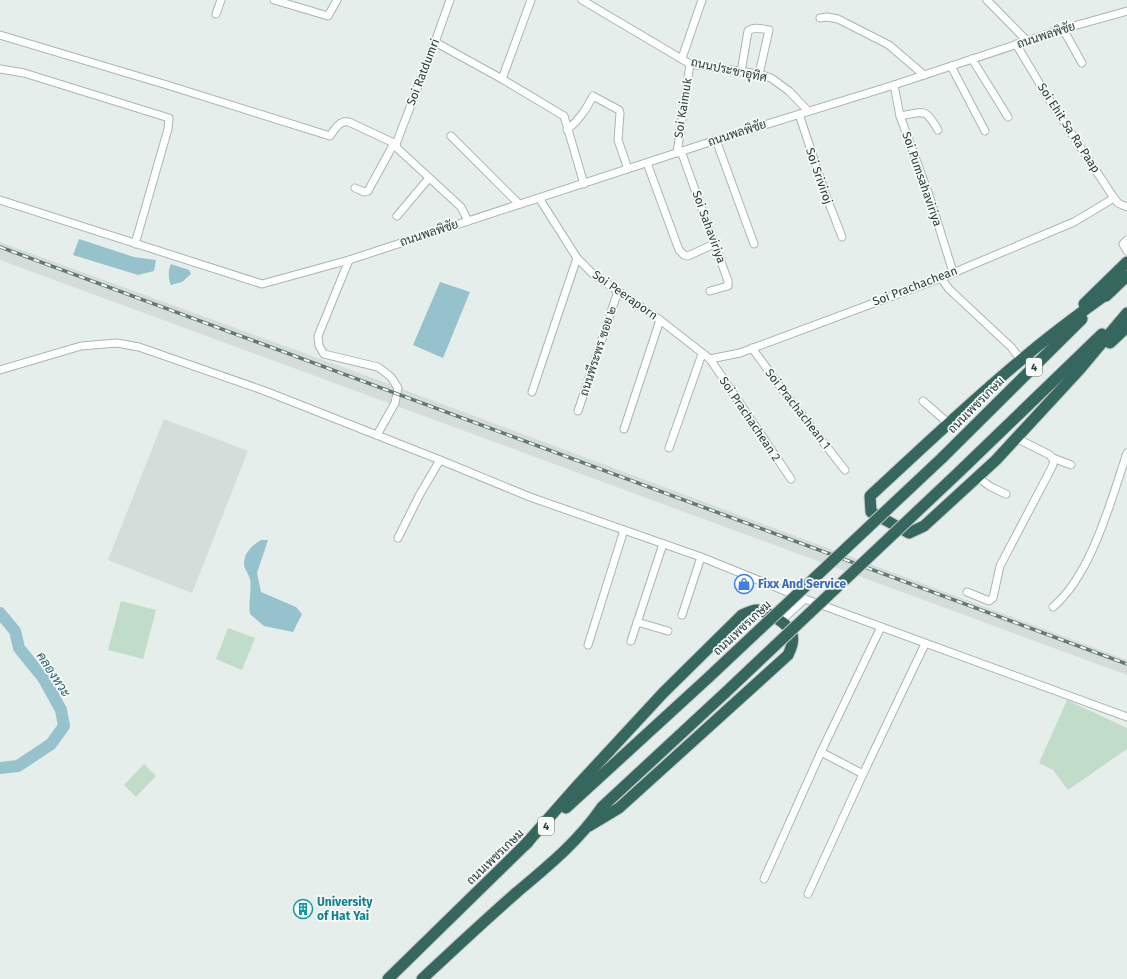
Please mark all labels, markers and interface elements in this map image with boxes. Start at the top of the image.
street label: ถนนพลพิชัย [1015,19,1077,51]
street label: Soi Ratdumri [404,37,442,107]
street label: ถนนประชาอุทิศ [689,55,768,87]
street label: Soi Kaimuk [671,76,695,139]
street label: Soi Ehit Sa Ra Paap [1035,81,1103,175]
street label: ถนนพลพิชัย [706,117,768,149]
street label: Soi Pumsahaviriya [899,130,945,228]
street label: Soi Sriviroj [803,146,835,206]
street label: Soi Sahaviriya [689,189,729,265]
street label: ถนนพลพิชัย [398,217,460,249]
street label: Soi Prachachean [871,263,959,309]
street label: Soi Peeraporn [590,267,660,323]
street label: ถนนพีระพร ซอย ๒ [576,304,619,398]
road number: 4 [1026,358,1042,376]
street label: Soi Prachachean 1 [762,366,834,452]
street label: Soi Prachachean 2 [717,374,783,464]
street label: ถนนเพชรเกษม [945,374,1007,436]
shop icon: Fixx And Service [733,573,755,595]
place label: Fixx And Service [758,577,846,591]
street label: ถนนเพชรเกษม [710,598,774,658]
water label: คลองหวะ [33,649,74,700]
road number: 4 [538,817,554,835]
street label: ถนนเพชรเกษม [464,826,526,888]
place label: University of Hat Yai [317,895,373,923]
building icon: University of Hat Yai [292,898,314,920]

